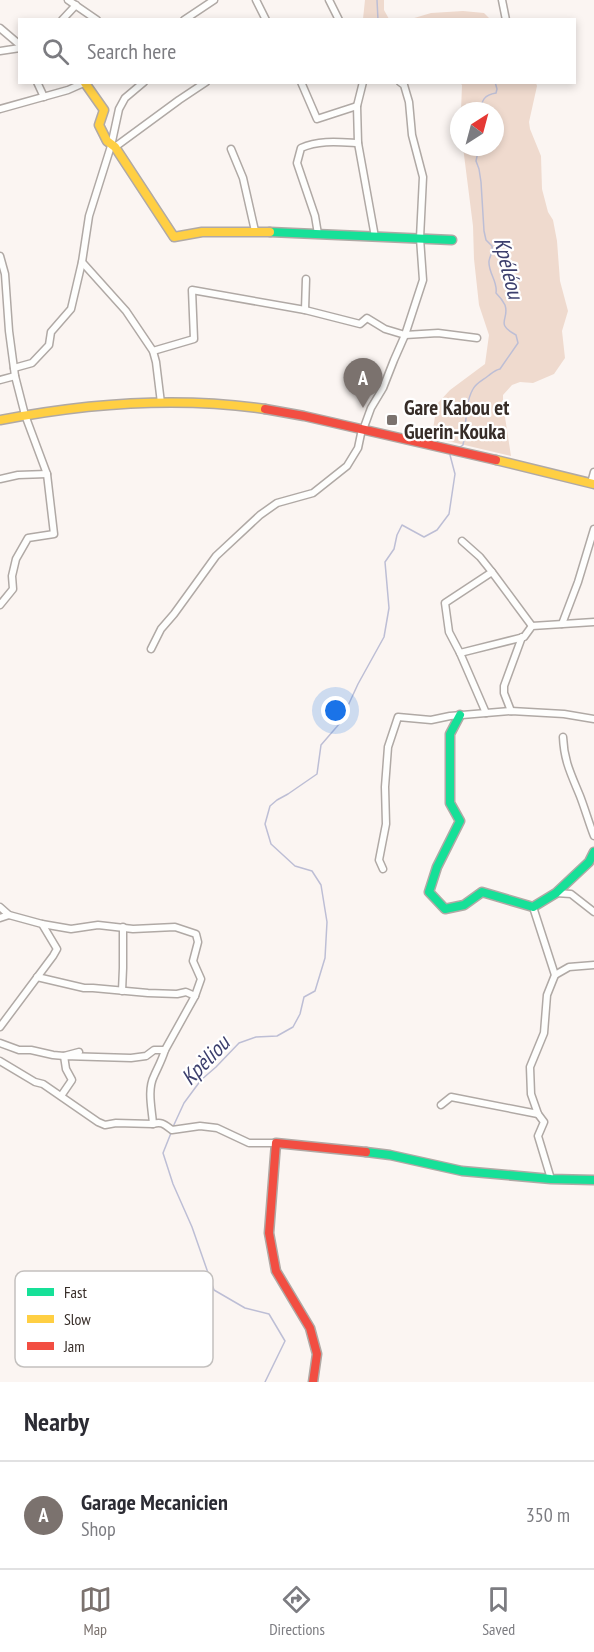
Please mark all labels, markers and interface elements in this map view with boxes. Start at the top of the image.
search box [18,18,576,84]
icon: search [39,35,72,68]
text: Search here [87,37,176,65]
north arrow [450,102,504,156]
water label: Kpéléou [488,234,530,303]
pin: A [344,358,382,408]
place label: Gare Kabou et Guerin-Kouka [404,394,509,445]
marker: Gare Kabou et Guerin-Kouka [385,413,399,427]
your location [321,696,350,725]
water label: Kpèliou [175,1028,236,1091]
legend [15,1271,213,1367]
text: Fast [64,1282,87,1302]
text: Slow [64,1309,91,1329]
text: Jam [63,1336,85,1356]
text: Nearby [24,1405,89,1438]
text: Garage Mecanicien [81,1488,228,1516]
text: A [38,1502,49,1528]
text: 350 m [526,1502,570,1528]
text: Shop [81,1516,116,1542]
tab: Map [79,1583,112,1639]
tab: Directions [269,1583,325,1639]
tab: Saved [482,1583,515,1639]

